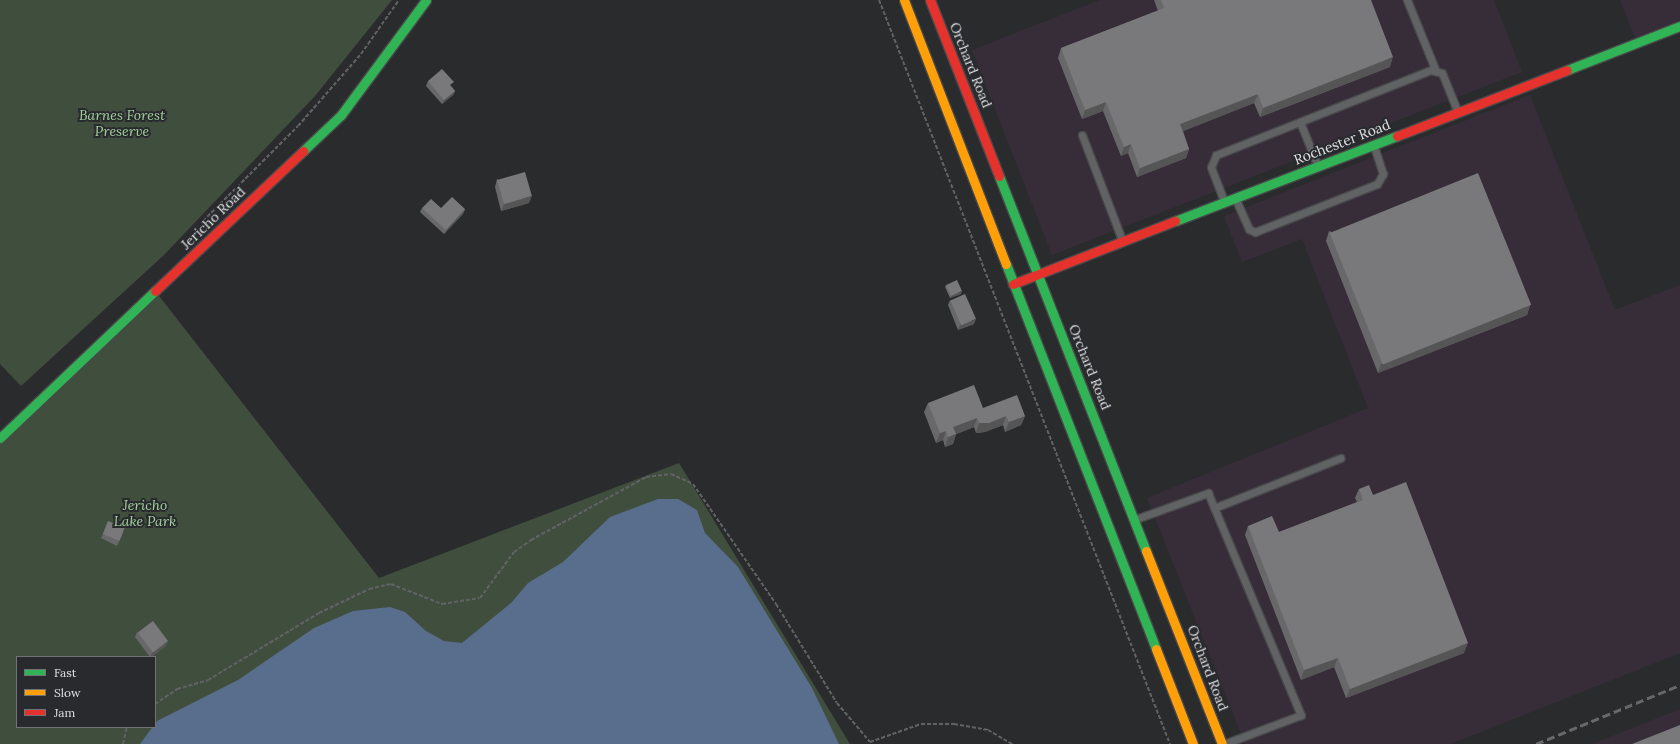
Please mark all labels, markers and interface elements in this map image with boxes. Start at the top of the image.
street label: Orchard Road [946,20,996,110]
park label: Barnes Forest Preserve [79,107,165,140]
street label: Rochester Road [1291,116,1393,168]
street label: Jericho Road [177,183,249,253]
street label: Orchard Road [1065,322,1115,412]
park label: Jericho Lake Park [114,497,176,530]
street label: Orchard Road [1184,623,1232,713]
legend [16,656,156,728]
text: Fast [54,665,77,680]
text: Slow [54,685,81,700]
text: Jam [54,705,75,720]

